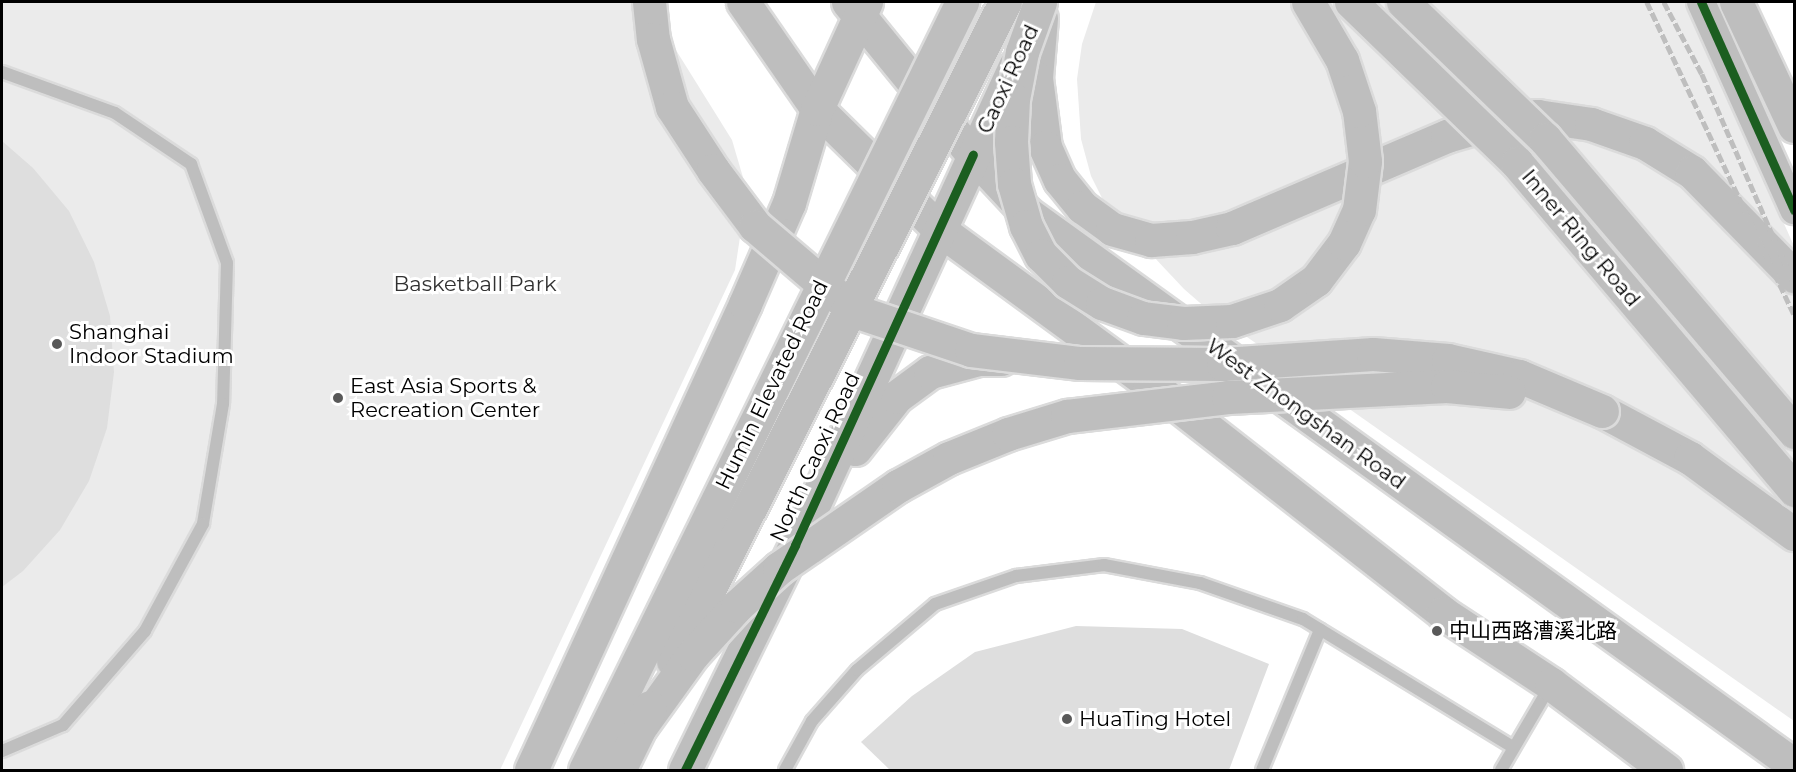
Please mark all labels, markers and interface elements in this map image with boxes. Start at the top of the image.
street label: Caoxi Road [972,21,1044,137]
street label: Inner Ring Road [1516,164,1646,312]
park label: Basketball Park [393,271,557,297]
street label: Humin Elevated Road [710,276,834,494]
place label: Shanghai Indoor Stadium [69,319,234,369]
street label: West Zhongshan Road [1201,333,1411,495]
marker: Shanghai Indoor Stadium [50,337,64,351]
street label: North Caoxi Road [765,368,865,546]
place label: East Asia Sports & Recreation Center [350,373,540,423]
marker: East Asia Sports & Recreation Center [331,391,345,405]
place label: 中山西路漕溪北路 [1449,618,1617,644]
marker: 中山西路漕溪北路 [1430,624,1444,638]
place label: HuaTing Hotel [1079,706,1231,732]
marker: HuaTing Hotel [1060,712,1074,726]

